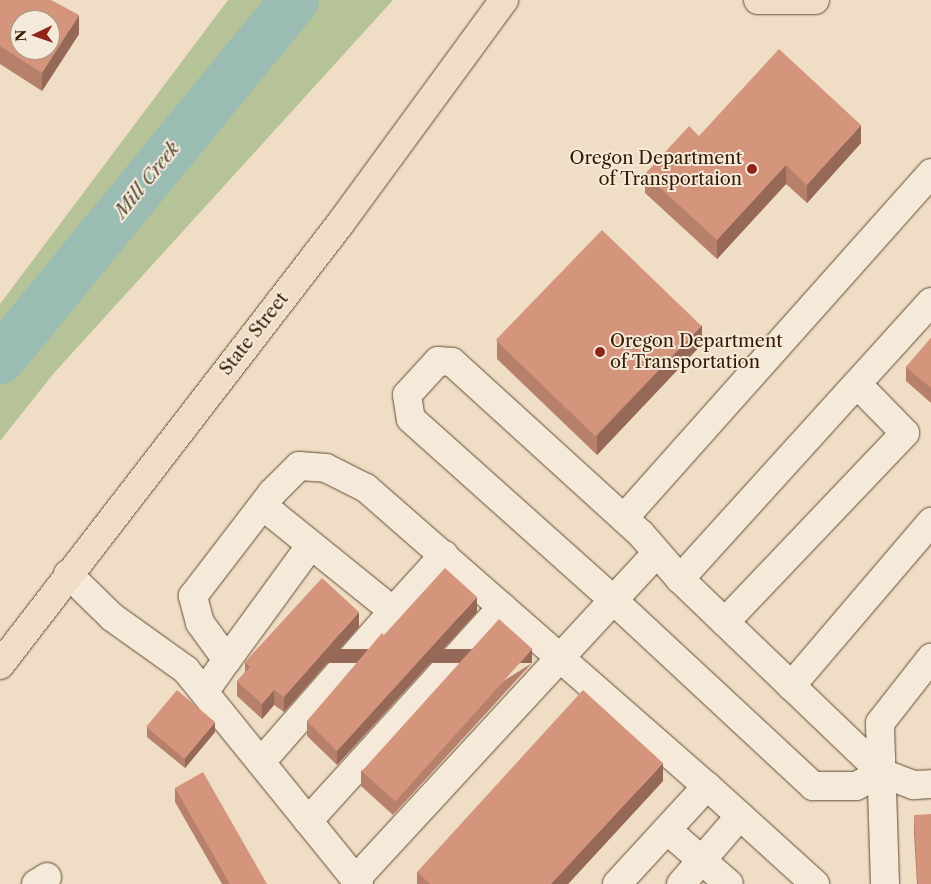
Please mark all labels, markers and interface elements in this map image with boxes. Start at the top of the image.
north arrow [10,10,60,60]
text: N [12,29,30,42]
water label: Mill Creek [110,138,184,222]
place label: Oregon Department of Transportaion [569,148,742,190]
marker: Oregon Department of Transportaion [746,163,758,175]
street label: State Street [215,288,293,380]
place label: Oregon Department of Transportation [610,331,783,374]
marker: Oregon Department of Transportation [594,346,606,358]

